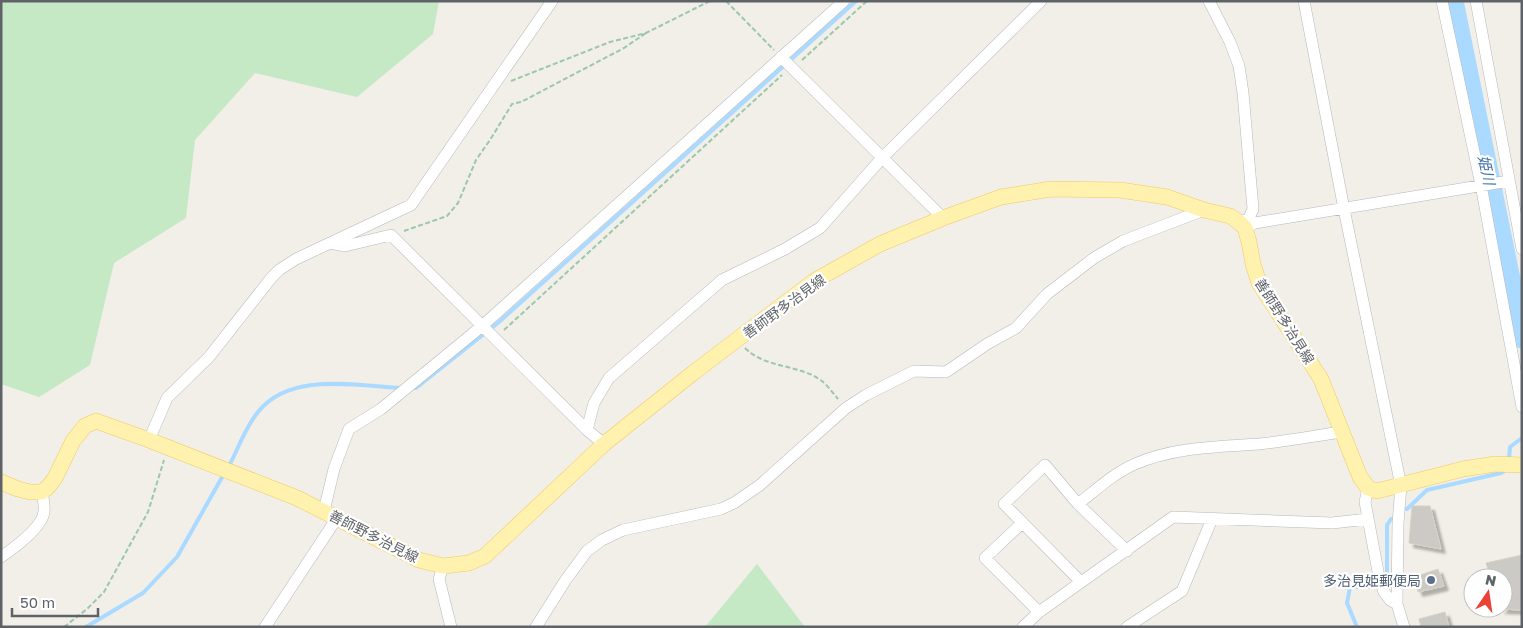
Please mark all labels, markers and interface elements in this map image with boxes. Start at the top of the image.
water label: 姫川 [1475,153,1499,188]
street label: 善師野多治見線 [739,270,829,342]
street label: 善師野多治見線 [1252,275,1318,367]
street label: 善師野多治見線 [326,506,422,566]
north arrow [1463,568,1513,618]
text: N [1484,570,1498,589]
place label: 多治見姫郵便局 [1323,572,1421,589]
marker: 多治見姫郵便局 [1425,574,1437,586]
scale bar [12,586,99,618]
text: 50 m [20,593,55,611]

